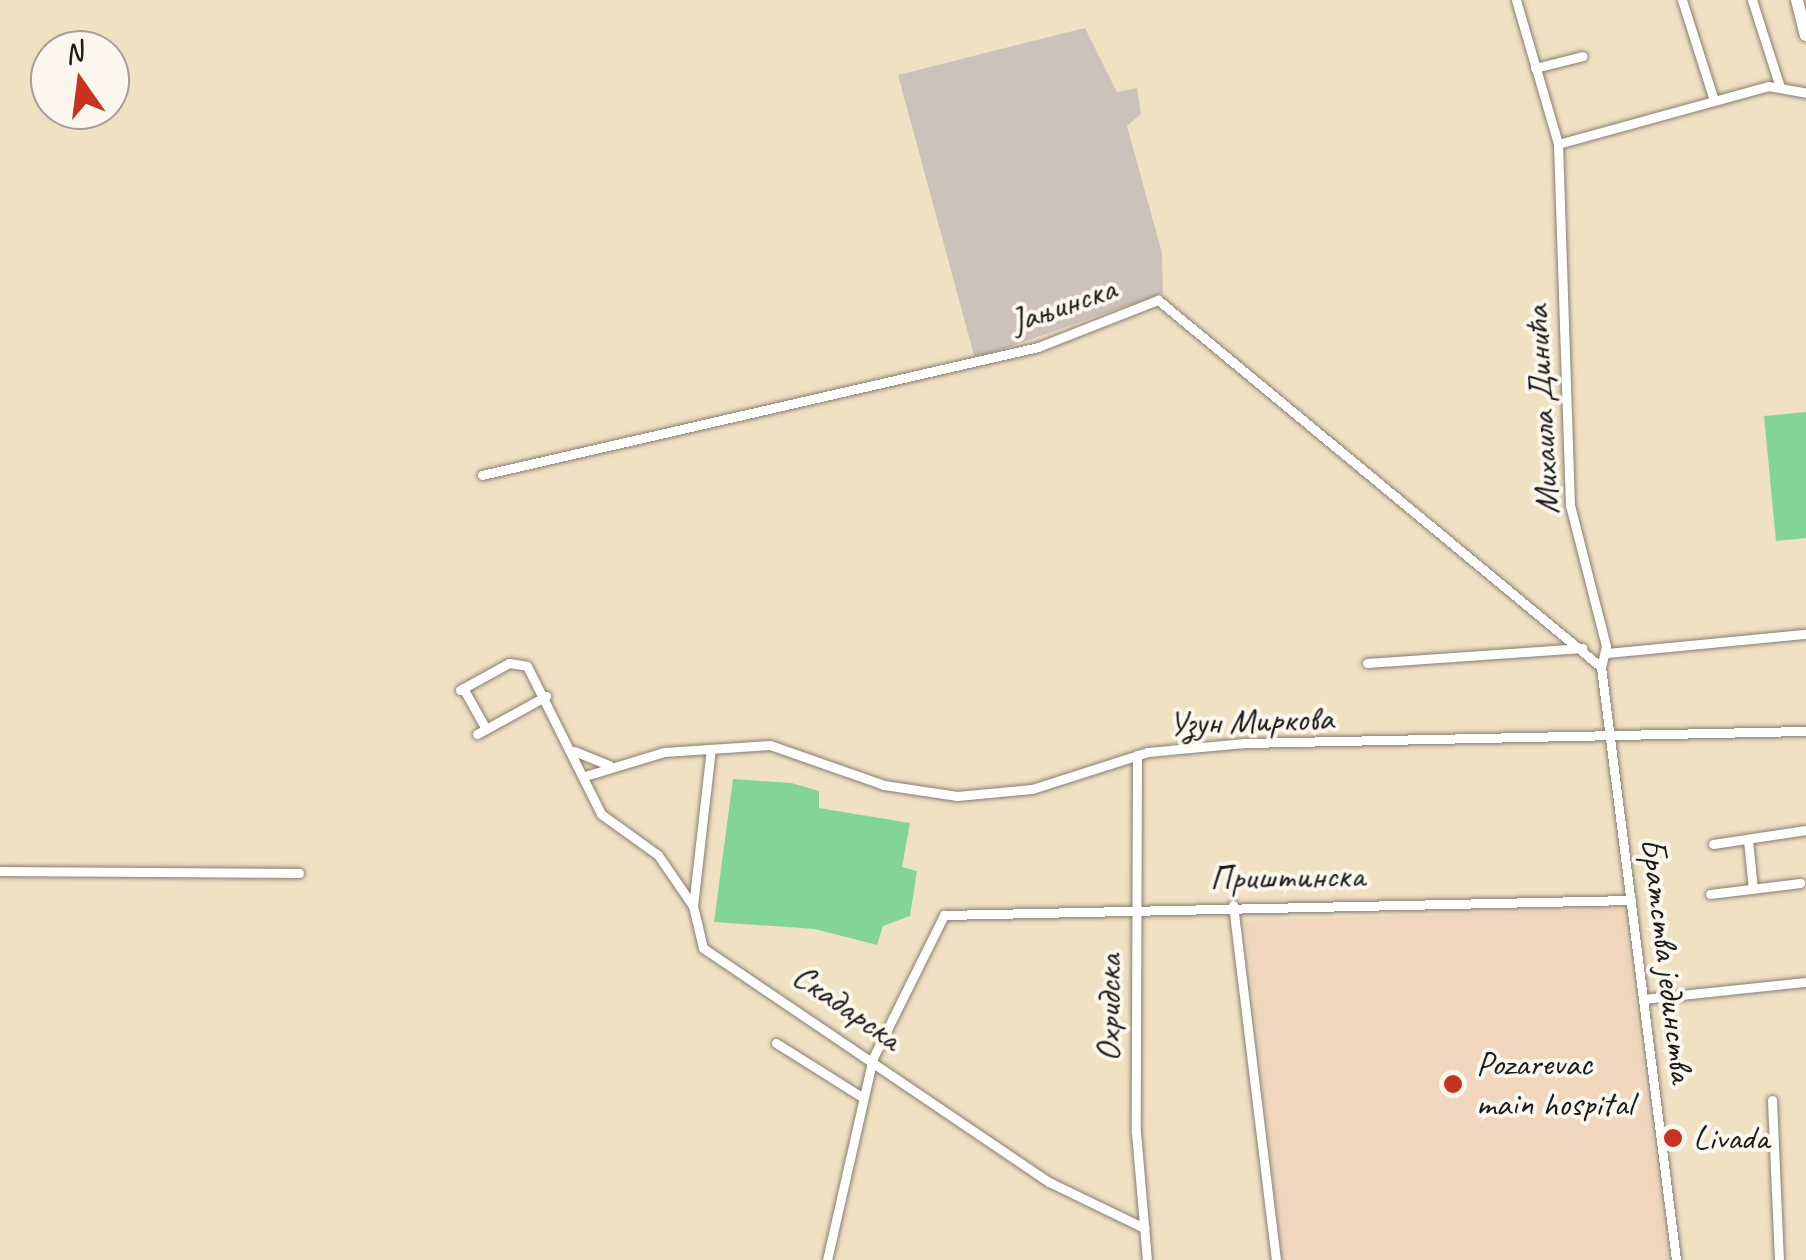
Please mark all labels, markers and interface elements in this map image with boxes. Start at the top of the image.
north arrow [30,30,130,130]
text: N [60,33,86,71]
street label: Јањинска [1005,267,1121,343]
street label: Михаила Динића [1516,304,1568,516]
street label: Узун Миркова [1170,697,1332,745]
street label: Братства јединства [1631,835,1703,1085]
street label: Приштинска [1209,855,1365,899]
street label: Охридска [1087,954,1131,1062]
street label: Скадарска [785,955,909,1059]
place label: Pozarevac main hospital [1476,1043,1634,1125]
marker: Pozarevac main hospital [1440,1071,1466,1097]
place label: Livada [1693,1117,1769,1159]
marker: Livada [1662,1127,1684,1149]

